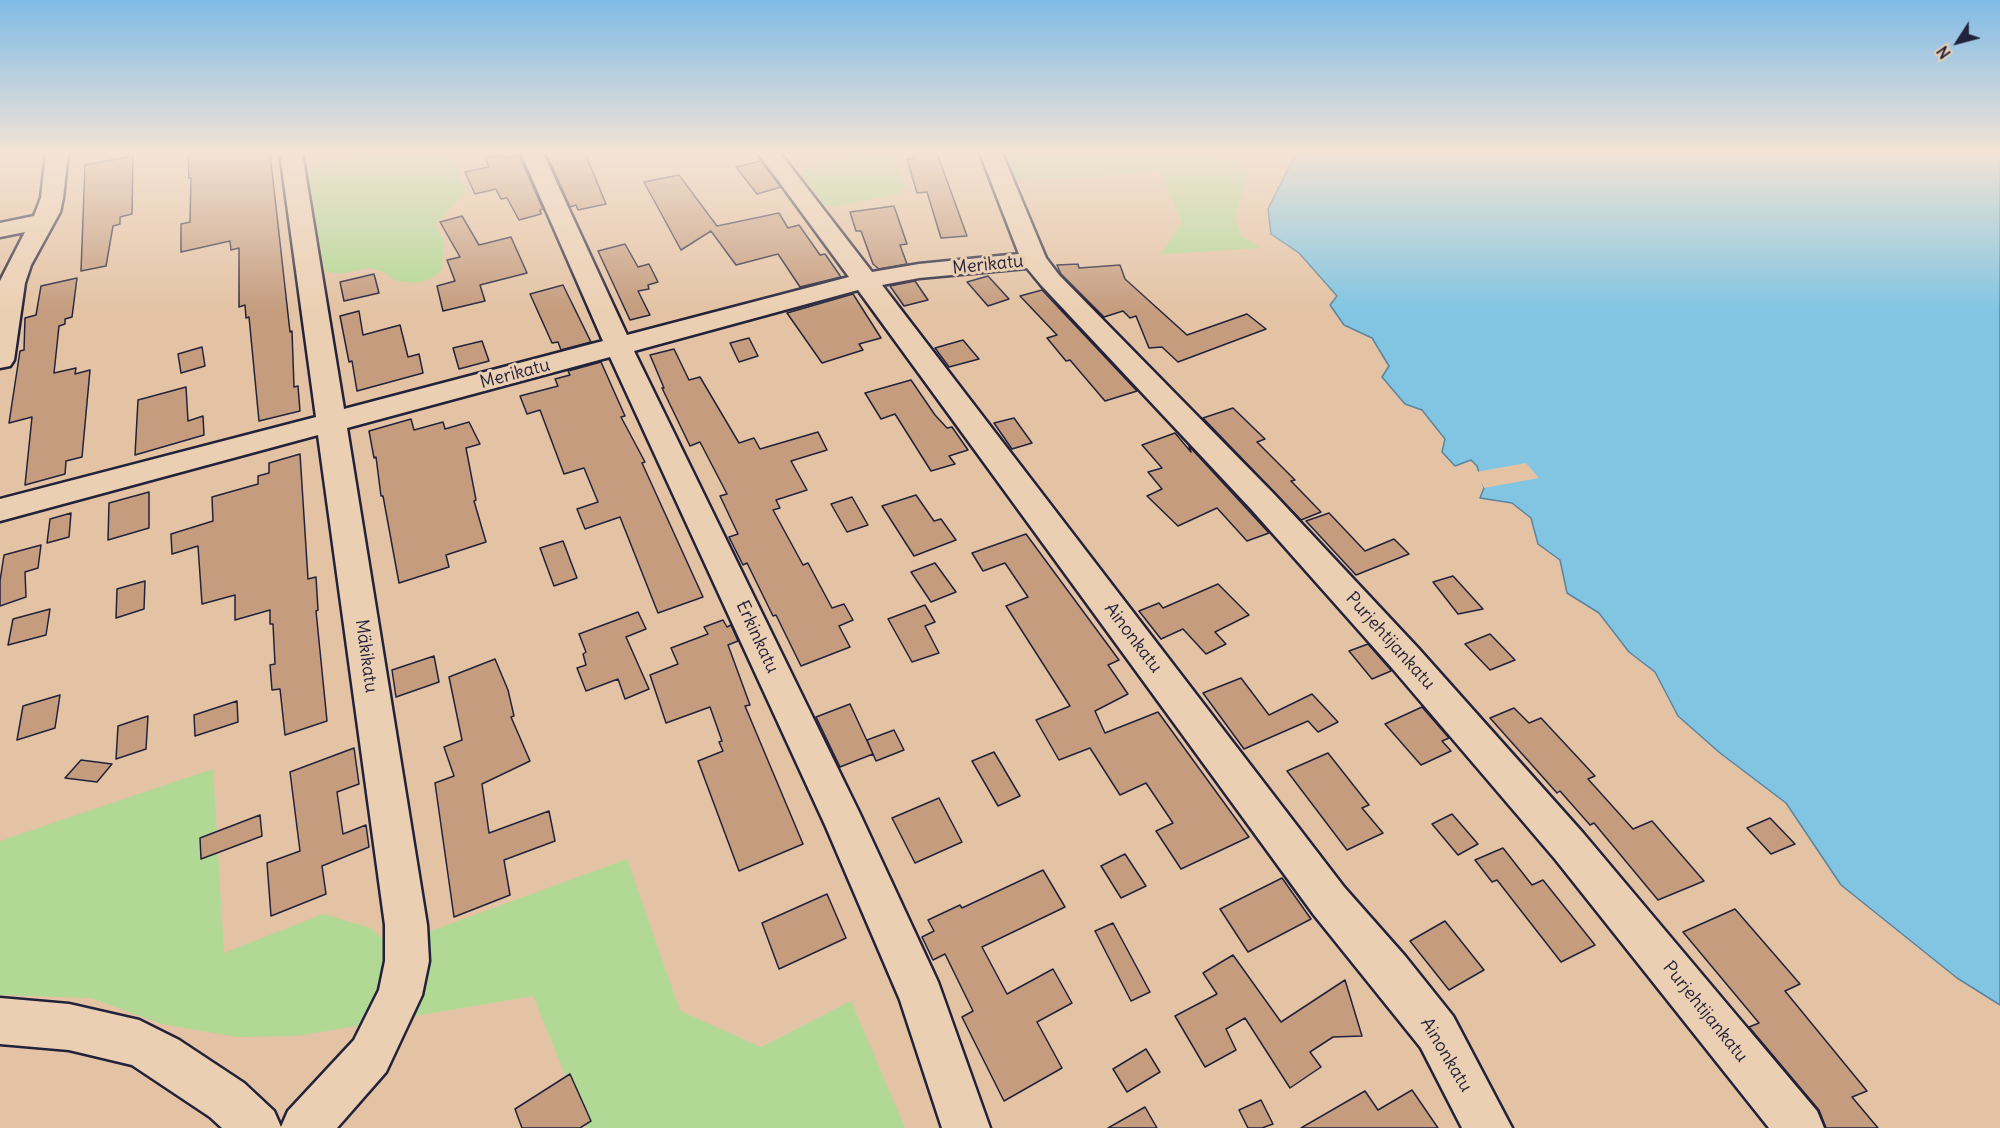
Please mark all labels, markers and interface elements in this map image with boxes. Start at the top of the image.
north arrow [1928,12,1988,72]
text: N [1932,42,1955,63]
street label: Merikatu [951,251,1025,279]
street label: Merikatu [478,354,552,394]
street label: Purjehtijankatu [1341,588,1439,694]
street label: Erkinkatu [731,597,783,677]
street label: Ainonkatu [1100,599,1166,677]
street label: Mäkikatu [350,618,382,694]
street label: Purjehtijankatu [1658,957,1752,1067]
street label: Ainonkatu [1416,1014,1476,1096]

